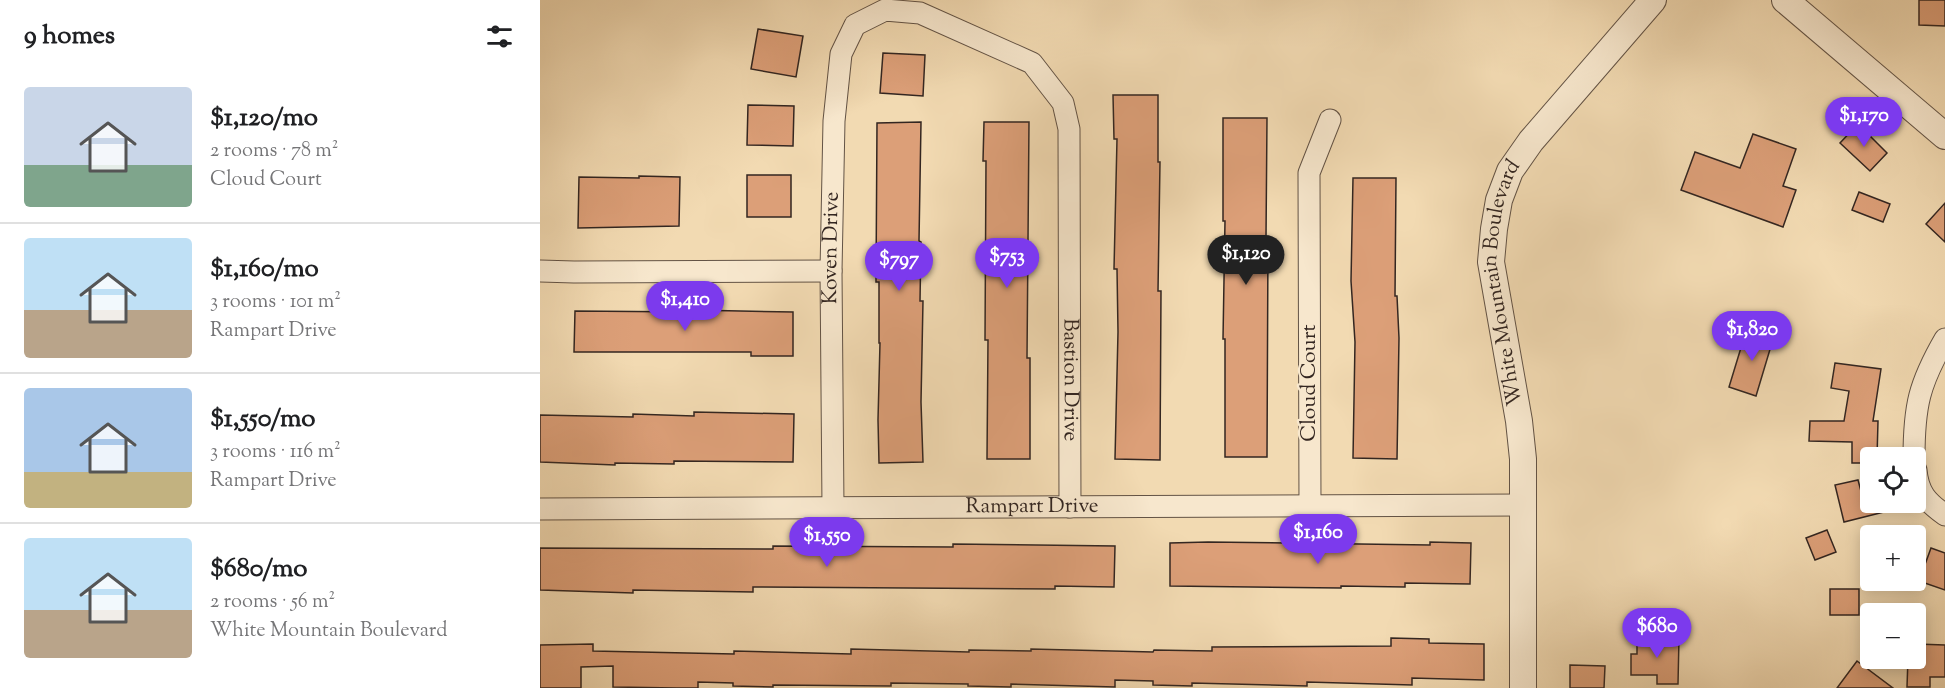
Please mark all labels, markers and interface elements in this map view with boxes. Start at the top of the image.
text: 9 homes [24,18,115,55]
icon: filters [483,20,516,53]
pin: $1,170 [1815,97,1913,148]
text: $1,120/mo [210,100,318,137]
text: $1,170 [1839,102,1889,131]
icon: home [72,111,144,183]
text: 2 rooms · 78 m² [210,137,339,166]
street label: White Mountain Boulevard [1476,154,1531,408]
text: Cloud Court [210,166,322,195]
street label: Koven Drive [816,191,848,305]
pin: $1,120 [1197,235,1295,286]
pin: $753 [971,238,1043,289]
text: $1,120 [1221,240,1271,269]
pin: $797 [863,241,935,292]
text: $753 [989,243,1025,272]
text: $797 [879,246,919,275]
text: $1,160/mo [210,251,319,288]
icon: home [72,262,144,334]
pin: $1,410 [636,281,734,332]
text: $1,410 [660,286,710,315]
text: 3 rooms · 101 m² [210,288,341,317]
pin: $1,820 [1703,311,1801,362]
text: $1,820 [1726,316,1778,345]
text: Rampart Drive [210,317,337,346]
street label: Bastion Drive [1055,318,1085,441]
street label: Cloud Court [1295,324,1325,442]
text: $1,550/mo [210,401,315,438]
icon: home [72,412,144,484]
text: 3 rooms · 116 m² [210,438,341,467]
map controls [1860,447,1926,669]
button: locate [1860,447,1926,513]
text: Rampart Drive [210,467,337,496]
street label: Rampart Drive [965,492,1099,522]
pin: $1,160 [1269,514,1367,565]
pin: $1,550 [778,517,876,568]
text: $1,160 [1293,519,1343,548]
text: $1,550 [803,522,851,551]
button: + [1860,525,1926,591]
text: $680/mo [210,551,308,588]
icon: home [72,562,144,634]
text: 2 rooms · 56 m² [210,588,335,617]
button: − [1860,603,1926,669]
pin: $680 [1621,608,1693,659]
text: $680 [1636,613,1678,642]
text: White Mountain Boulevard [210,617,448,646]

